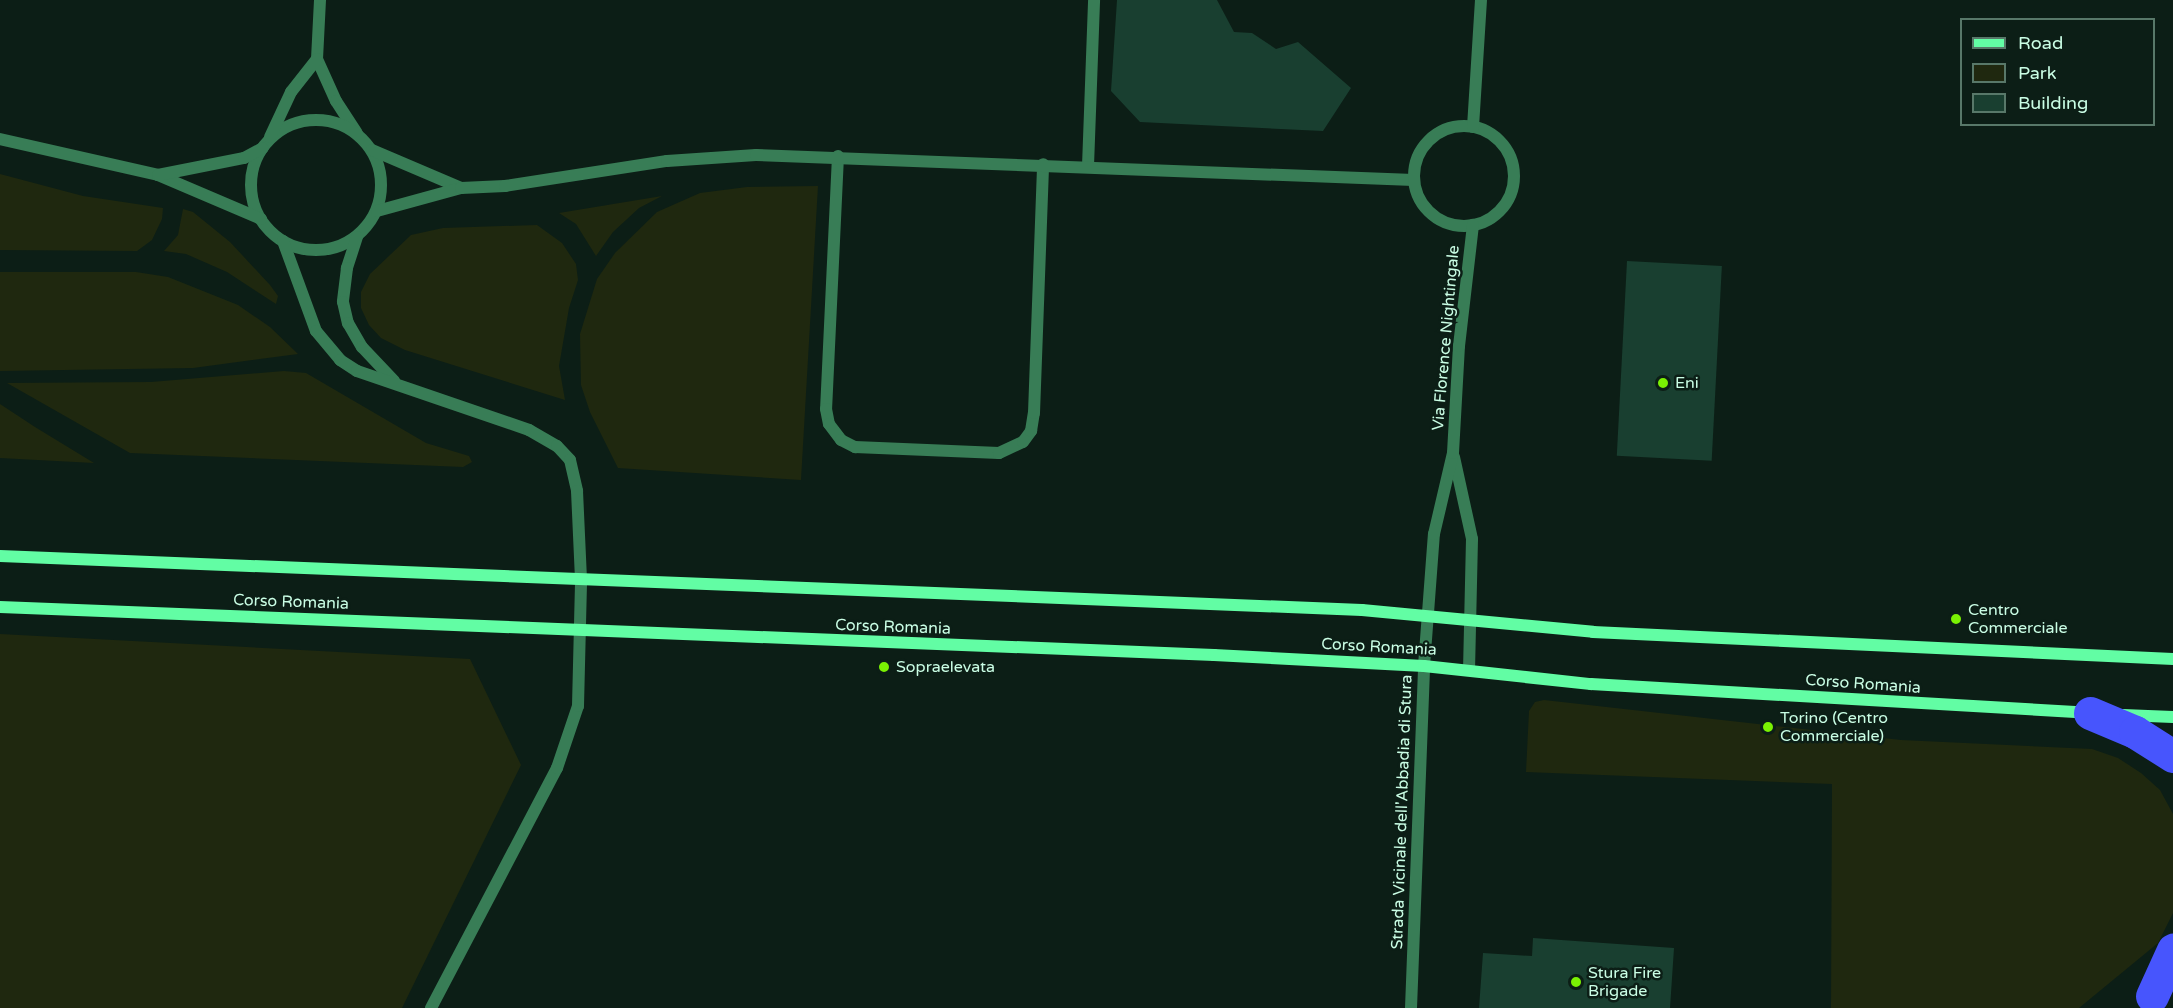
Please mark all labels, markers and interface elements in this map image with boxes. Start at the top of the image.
legend [1960,18,2155,126]
text: Road [2018,32,2063,54]
text: Park [2018,62,2056,84]
text: Building [2018,92,2088,114]
street label: Via Florence Nightingale [1428,244,1464,432]
place label: Eni [1675,373,1699,393]
marker: Eni [1656,376,1670,390]
street label: Corso Romania [233,590,349,614]
place label: Centro Commerciale [1968,600,2067,638]
marker: Centro Commerciale [1949,612,1963,626]
street label: Corso Romania [835,615,951,639]
street label: Corso Romania [1321,634,1437,660]
place label: Sopraelevata [896,657,995,677]
marker: Sopraelevata [877,660,891,674]
street label: Corso Romania [1805,670,1921,698]
street label: Strada Vicinale dell'Abbadia di Stura [1388,674,1416,950]
place label: Torino (Centro Commerciale) [1780,708,1888,746]
marker: Torino (Centro Commerciale) [1761,720,1775,734]
place label: Stura Fire Brigade [1588,963,1661,1001]
marker: Stura Fire Brigade [1569,975,1583,989]

